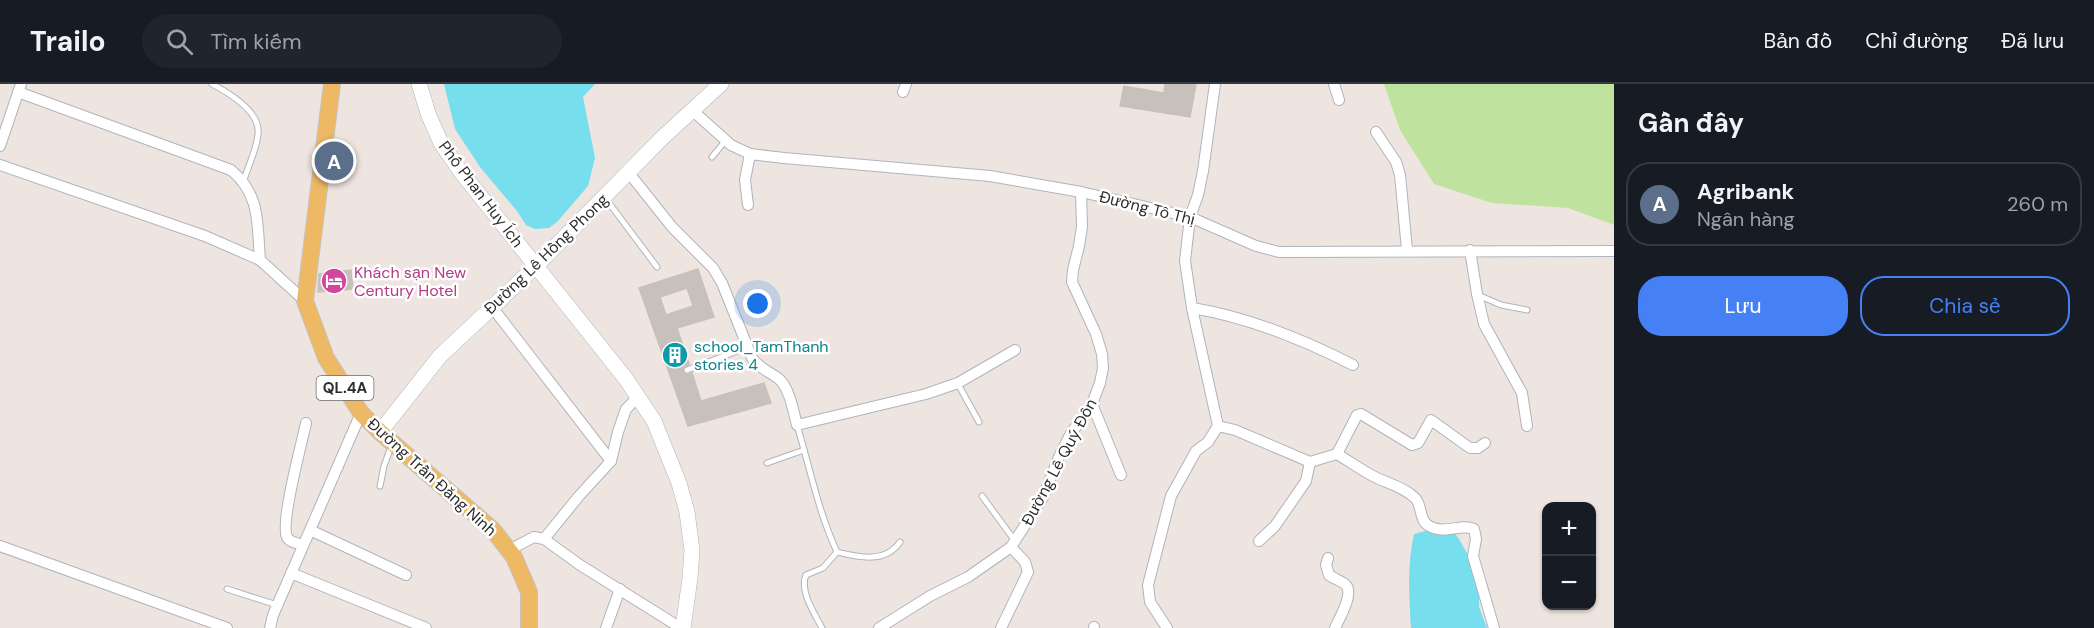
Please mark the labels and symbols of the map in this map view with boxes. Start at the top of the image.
street label: Phố Phan Huy Ích [434,136,528,252]
pin: A [314,138,354,184]
street label: Đường Tô Thị [1097,186,1197,230]
street label: Đường Lê Hồng Phong [479,189,613,319]
place label: Khách sạn New Century Hotel [354,262,466,301]
hotel icon: Khách sạn New Century Hotel [319,266,349,296]
your location [743,289,772,318]
place label: school_TamThanh stories 4 [694,336,829,375]
building icon: school_TamThanh stories 4 [660,340,690,370]
road number: QL.4A [316,376,374,400]
street label: Đường Lê Quý Đôn [1017,395,1101,529]
street label: Đường Trần Đăng Ninh [363,413,501,541]

